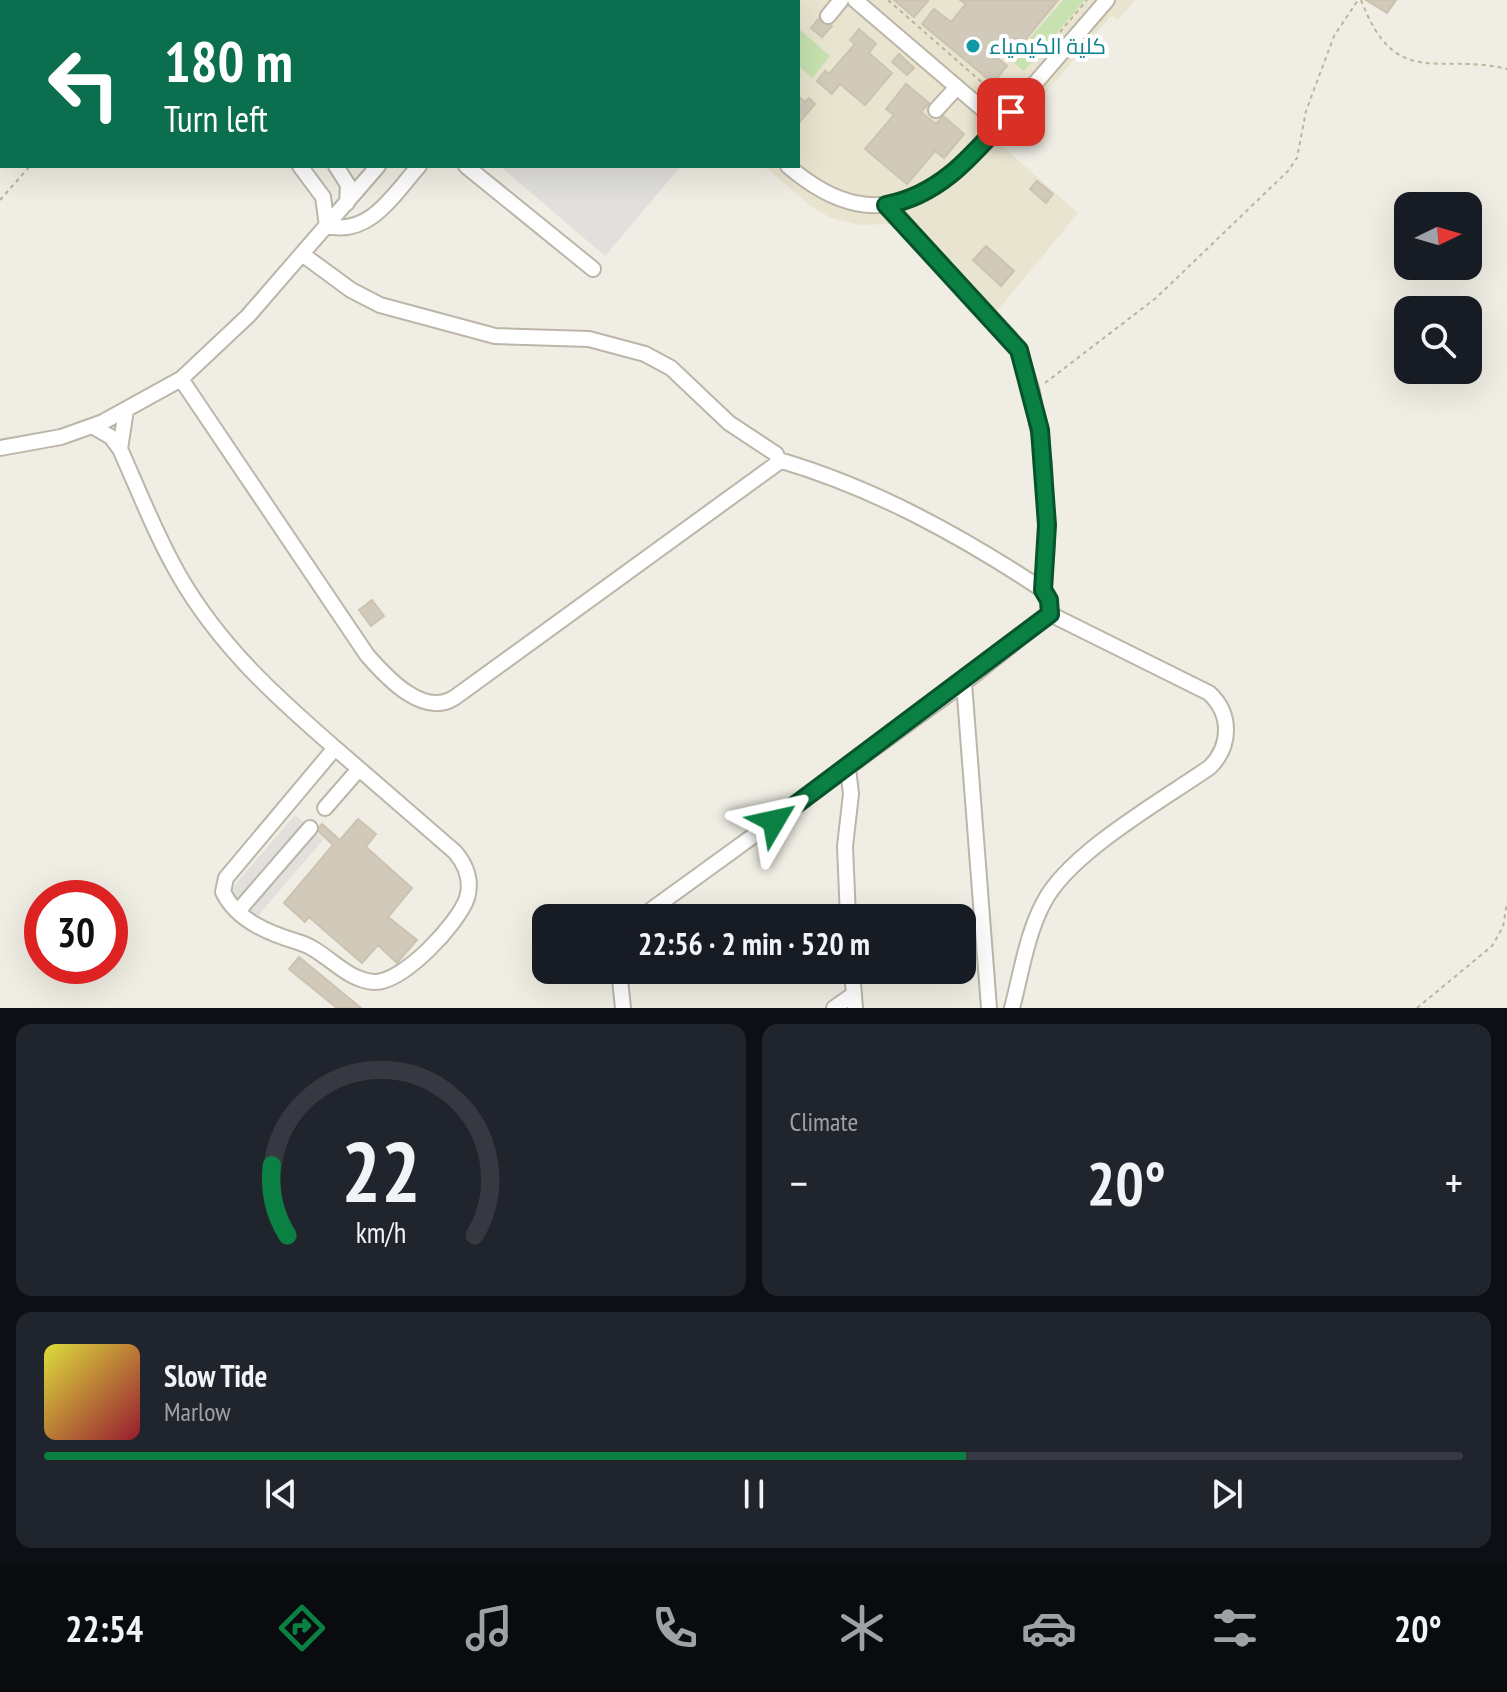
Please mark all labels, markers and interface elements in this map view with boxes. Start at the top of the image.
text: 180 m [164,25,293,97]
icon: left [32,32,136,136]
place label: كلية الكيمياء [989,32,1106,60]
marker: كلية الكيمياء [964,37,982,55]
pin [977,78,1045,146]
icon: arrive [989,90,1033,134]
text: Turn left [164,95,268,142]
north arrow [1394,192,1482,280]
map controls [1394,192,1482,384]
button: search [1394,296,1482,384]
position arrow [732,779,816,863]
speed limit sign: 30 [24,880,128,984]
text: 22:56 · 2 min · 520 m [638,924,870,963]
text: Climate [790,1105,858,1138]
text: 22 [341,1117,421,1225]
text: 20° [1087,1144,1166,1222]
text: − [790,1154,808,1211]
text: + [1445,1154,1463,1211]
text: km/h [355,1214,406,1251]
text: Slow Tide [164,1356,267,1395]
text: Marlow [164,1395,230,1428]
icon: previous [259,1472,303,1516]
icon: pause [732,1472,776,1516]
icon: next [1205,1472,1249,1516]
icon: directions [274,1600,330,1656]
icon: music [461,1600,517,1656]
icon: phone [647,1600,703,1656]
icon: climate [834,1600,890,1656]
icon: car [1021,1600,1077,1656]
icon: filters [1207,1600,1263,1656]
text: 22:54 [65,1605,143,1652]
text: 20° [1394,1605,1442,1652]

